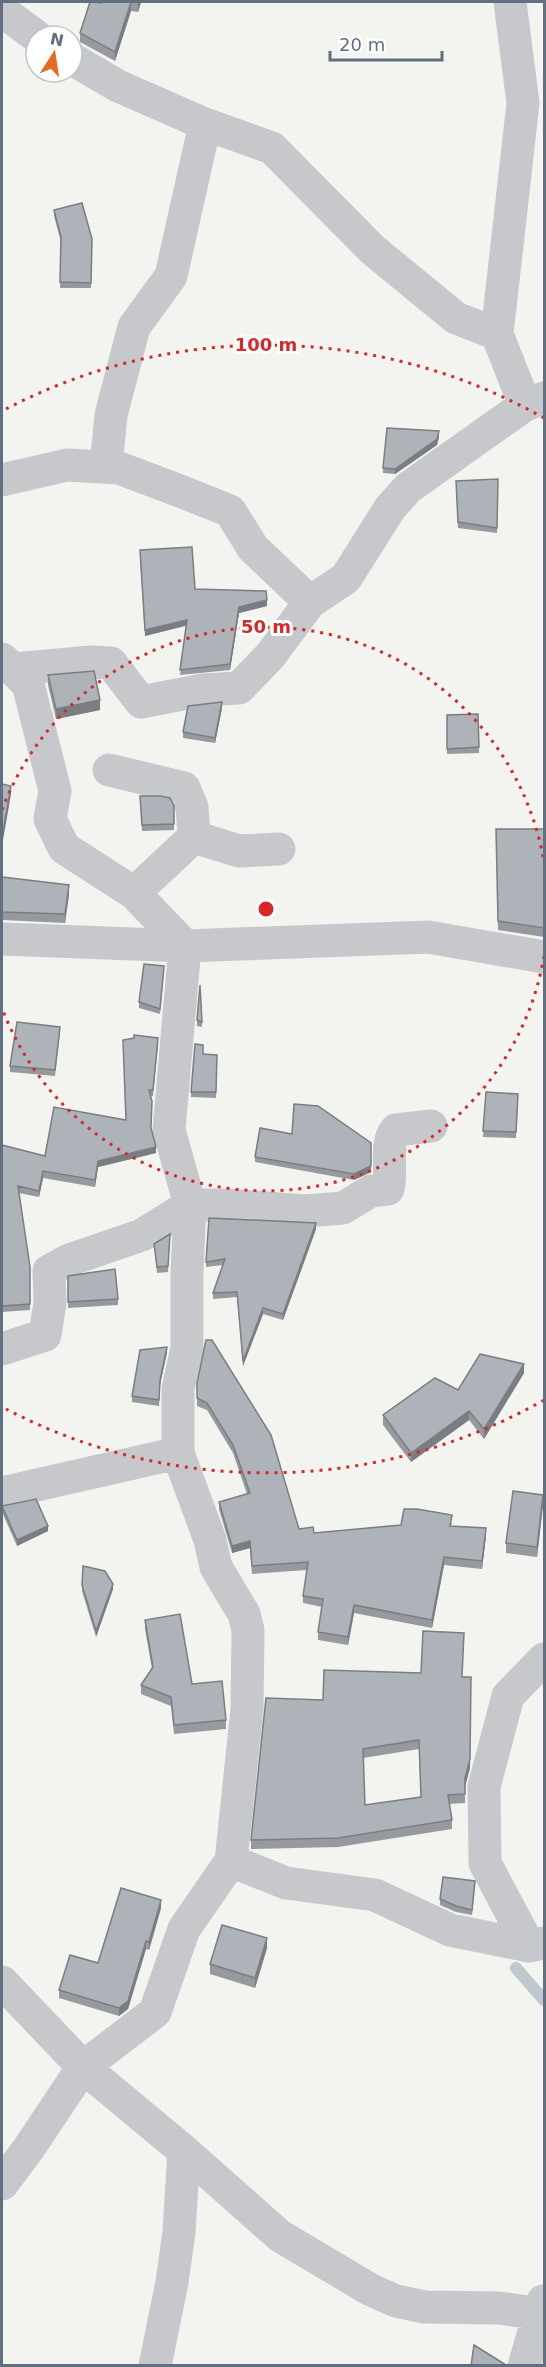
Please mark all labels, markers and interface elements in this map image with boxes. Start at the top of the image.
north arrow [24,24,84,84]
scale bar [330,24,442,62]
text: N [48,29,66,51]
text: 20 m [339,34,385,55]
text: 100 m [235,334,297,355]
text: 50 m [241,616,291,637]
centre of rings [256,899,276,919]

